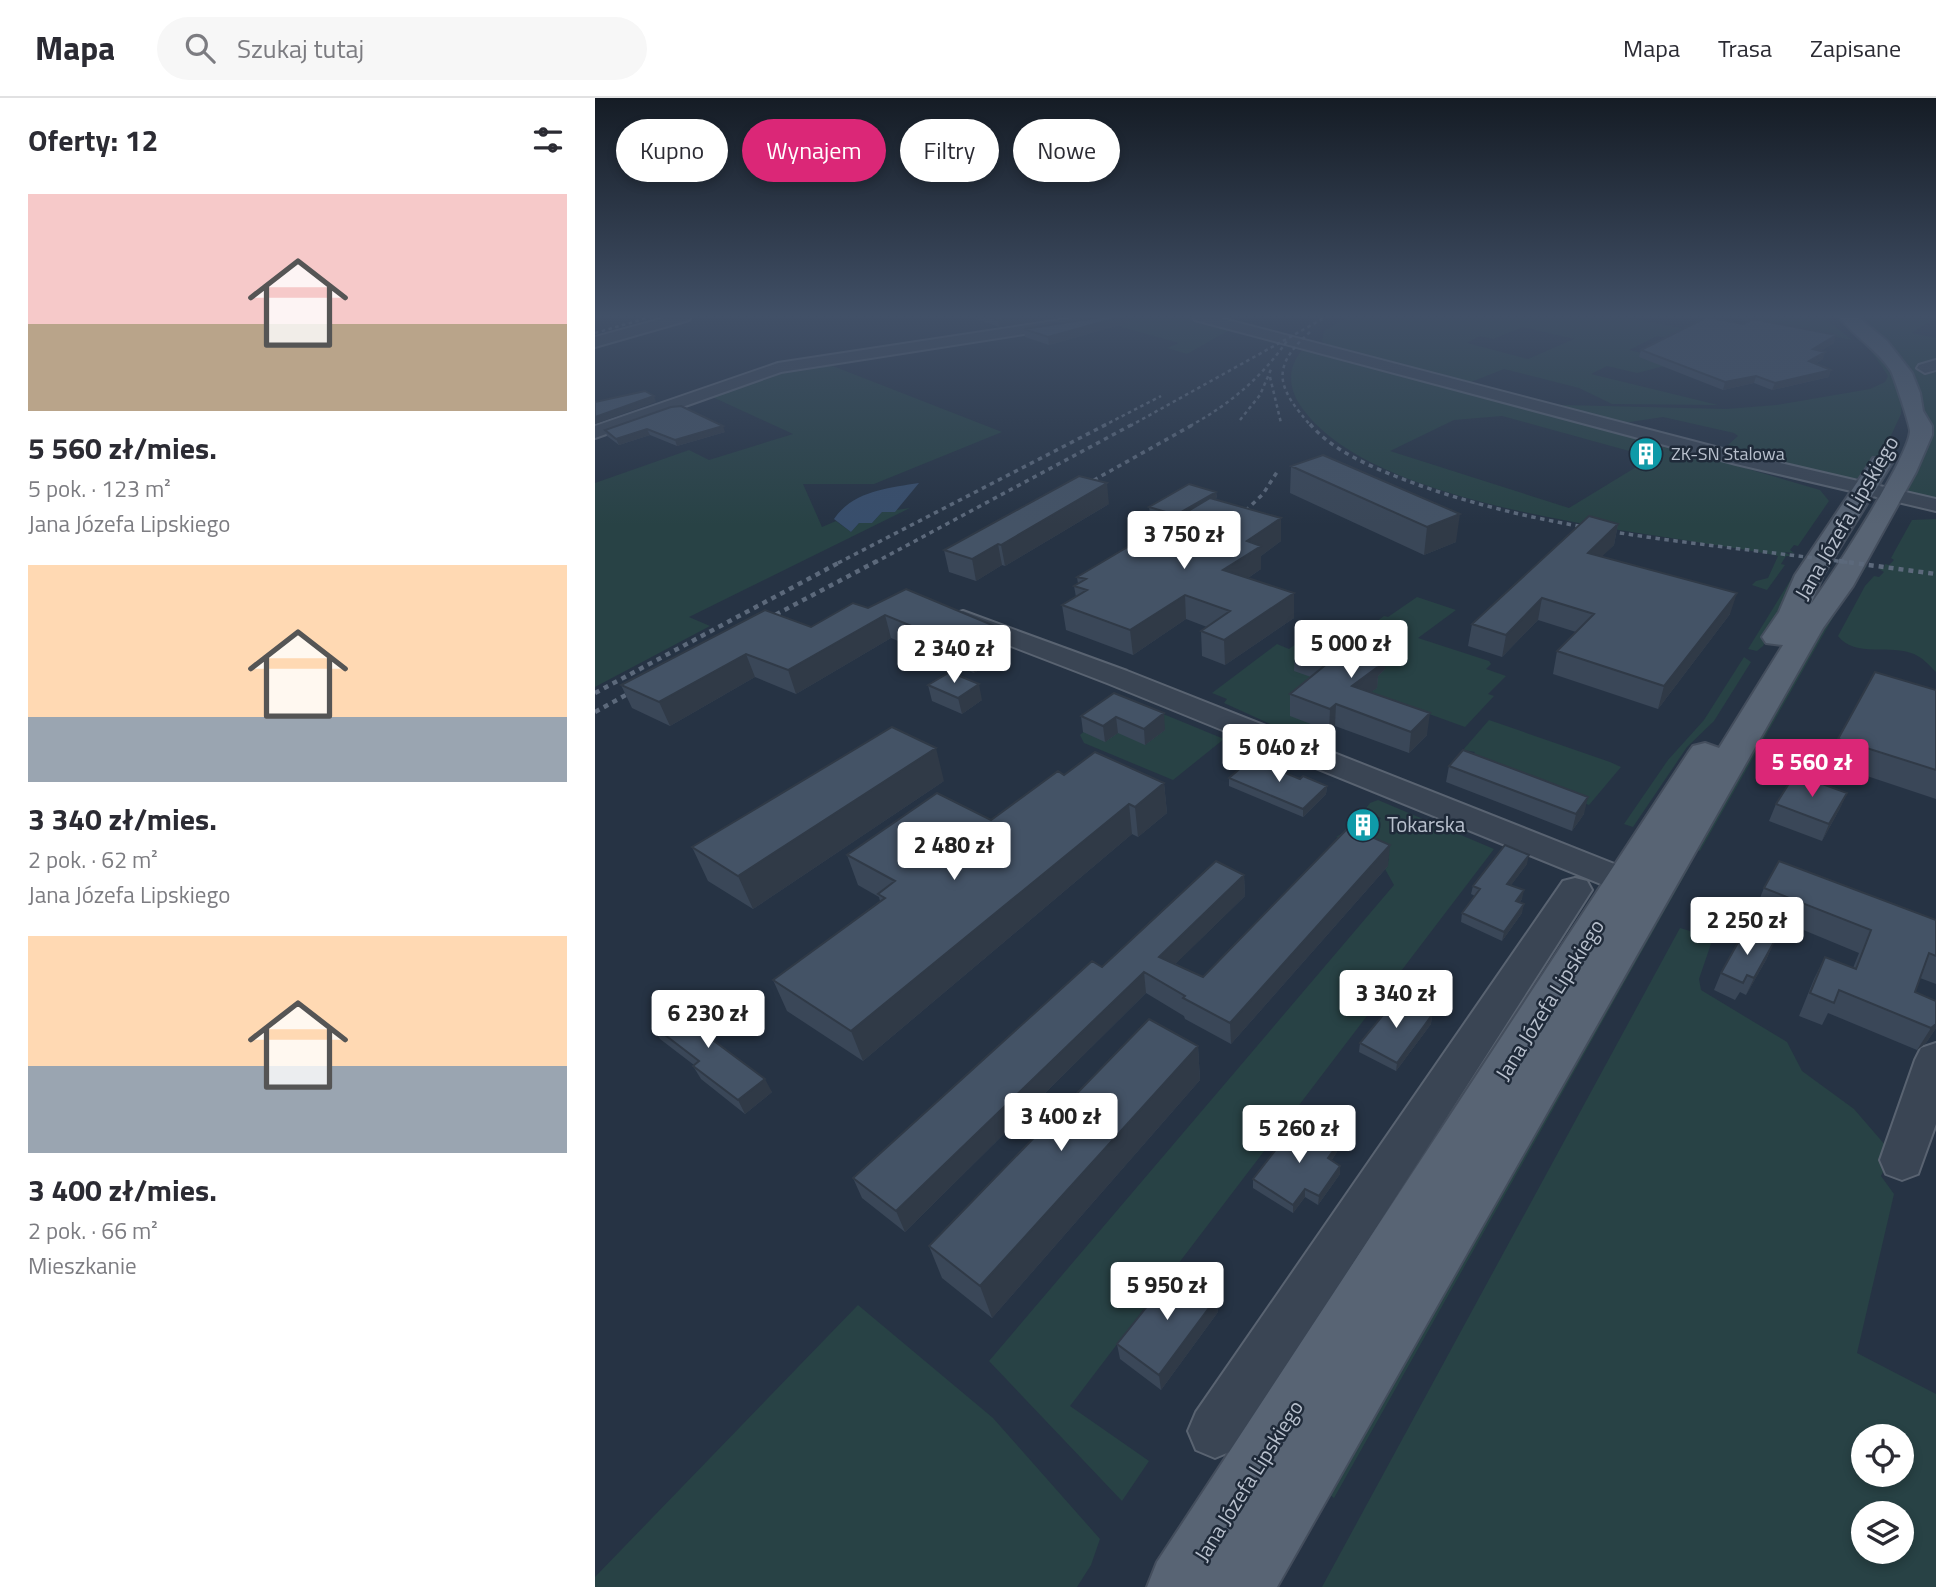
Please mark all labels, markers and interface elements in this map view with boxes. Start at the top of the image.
search box [157,17,647,80]
text: Mapa [35,23,115,73]
icon: search [181,29,219,67]
text: Szukaj tutaj [237,29,364,68]
text: Mapa [1623,30,1680,66]
text: Trasa [1718,30,1772,66]
text: Zapisane [1810,30,1901,66]
text: Oferty: 12 [28,117,158,163]
chip: Kupno [616,119,728,182]
chip: Wynajem [742,119,886,182]
chip: Filtry [900,119,999,182]
chip: Nowe [1013,119,1120,182]
icon: filters [529,121,567,159]
icon: home [235,240,361,366]
text: 5 560 zł/mies. [28,425,217,471]
street label: Jana Józefa Lipskiego [1786,429,1906,606]
building icon: ZK-SN Stalowa [1627,435,1665,473]
place label: ZK-SN Stalowa [1671,440,1785,467]
text: 5 pok. · 123 m² [28,471,171,506]
text: Jana Józefa Lipskiego [28,506,230,541]
pin: 3 750 zł [1112,512,1256,571]
text: 3 750 zł [1144,516,1224,551]
icon: home [235,611,361,737]
pin: 5 000 zł [1279,620,1423,680]
text: 5 000 zł [1311,625,1391,660]
pin: 2 340 zł [882,626,1026,685]
text: 2 340 zł [914,630,994,665]
pin: 5 040 zł [1207,724,1351,784]
text: 5 040 zł [1239,729,1319,764]
pin: 5 560 zł [1740,740,1884,799]
text: 5 560 zł [1772,744,1852,779]
text: 3 340 zł/mies. [28,796,217,842]
building icon: Tokarska [1344,806,1382,844]
place label: Tokarska [1387,808,1466,840]
pin: 2 480 zł [882,822,1026,882]
text: 2 480 zł [914,827,994,862]
text: 2 pok. · 62 m² [28,842,158,877]
text: Jana Józefa Lipskiego [28,877,230,912]
pin: 2 250 zł [1675,898,1819,957]
text: 2 250 zł [1707,902,1787,937]
street label: Jana Józefa Lipskiego [1487,913,1612,1086]
pin: 3 340 zł [1324,970,1468,1030]
text: 3 340 zł [1356,975,1436,1010]
icon: home [235,982,361,1108]
pin: 6 230 zł [636,990,780,1050]
text: 6 230 zł [668,995,748,1030]
pin: 3 400 zł [989,1094,1133,1153]
text: 3 400 zł [1021,1098,1101,1133]
pin: 5 260 zł [1227,1105,1371,1165]
text: 5 260 zł [1259,1110,1339,1145]
text: 3 400 zł/mies. [28,1167,217,1213]
text: 2 pok. · 66 m² [28,1213,158,1248]
text: Mieszkanie [28,1248,137,1283]
pin: 5 950 zł [1095,1262,1239,1322]
text: 5 950 zł [1127,1267,1207,1302]
street label: Jana Józefa Lipskiego [1186,1394,1311,1567]
map controls [1851,1424,1914,1564]
button: locate [1851,1424,1914,1487]
button: layers [1851,1501,1914,1564]

